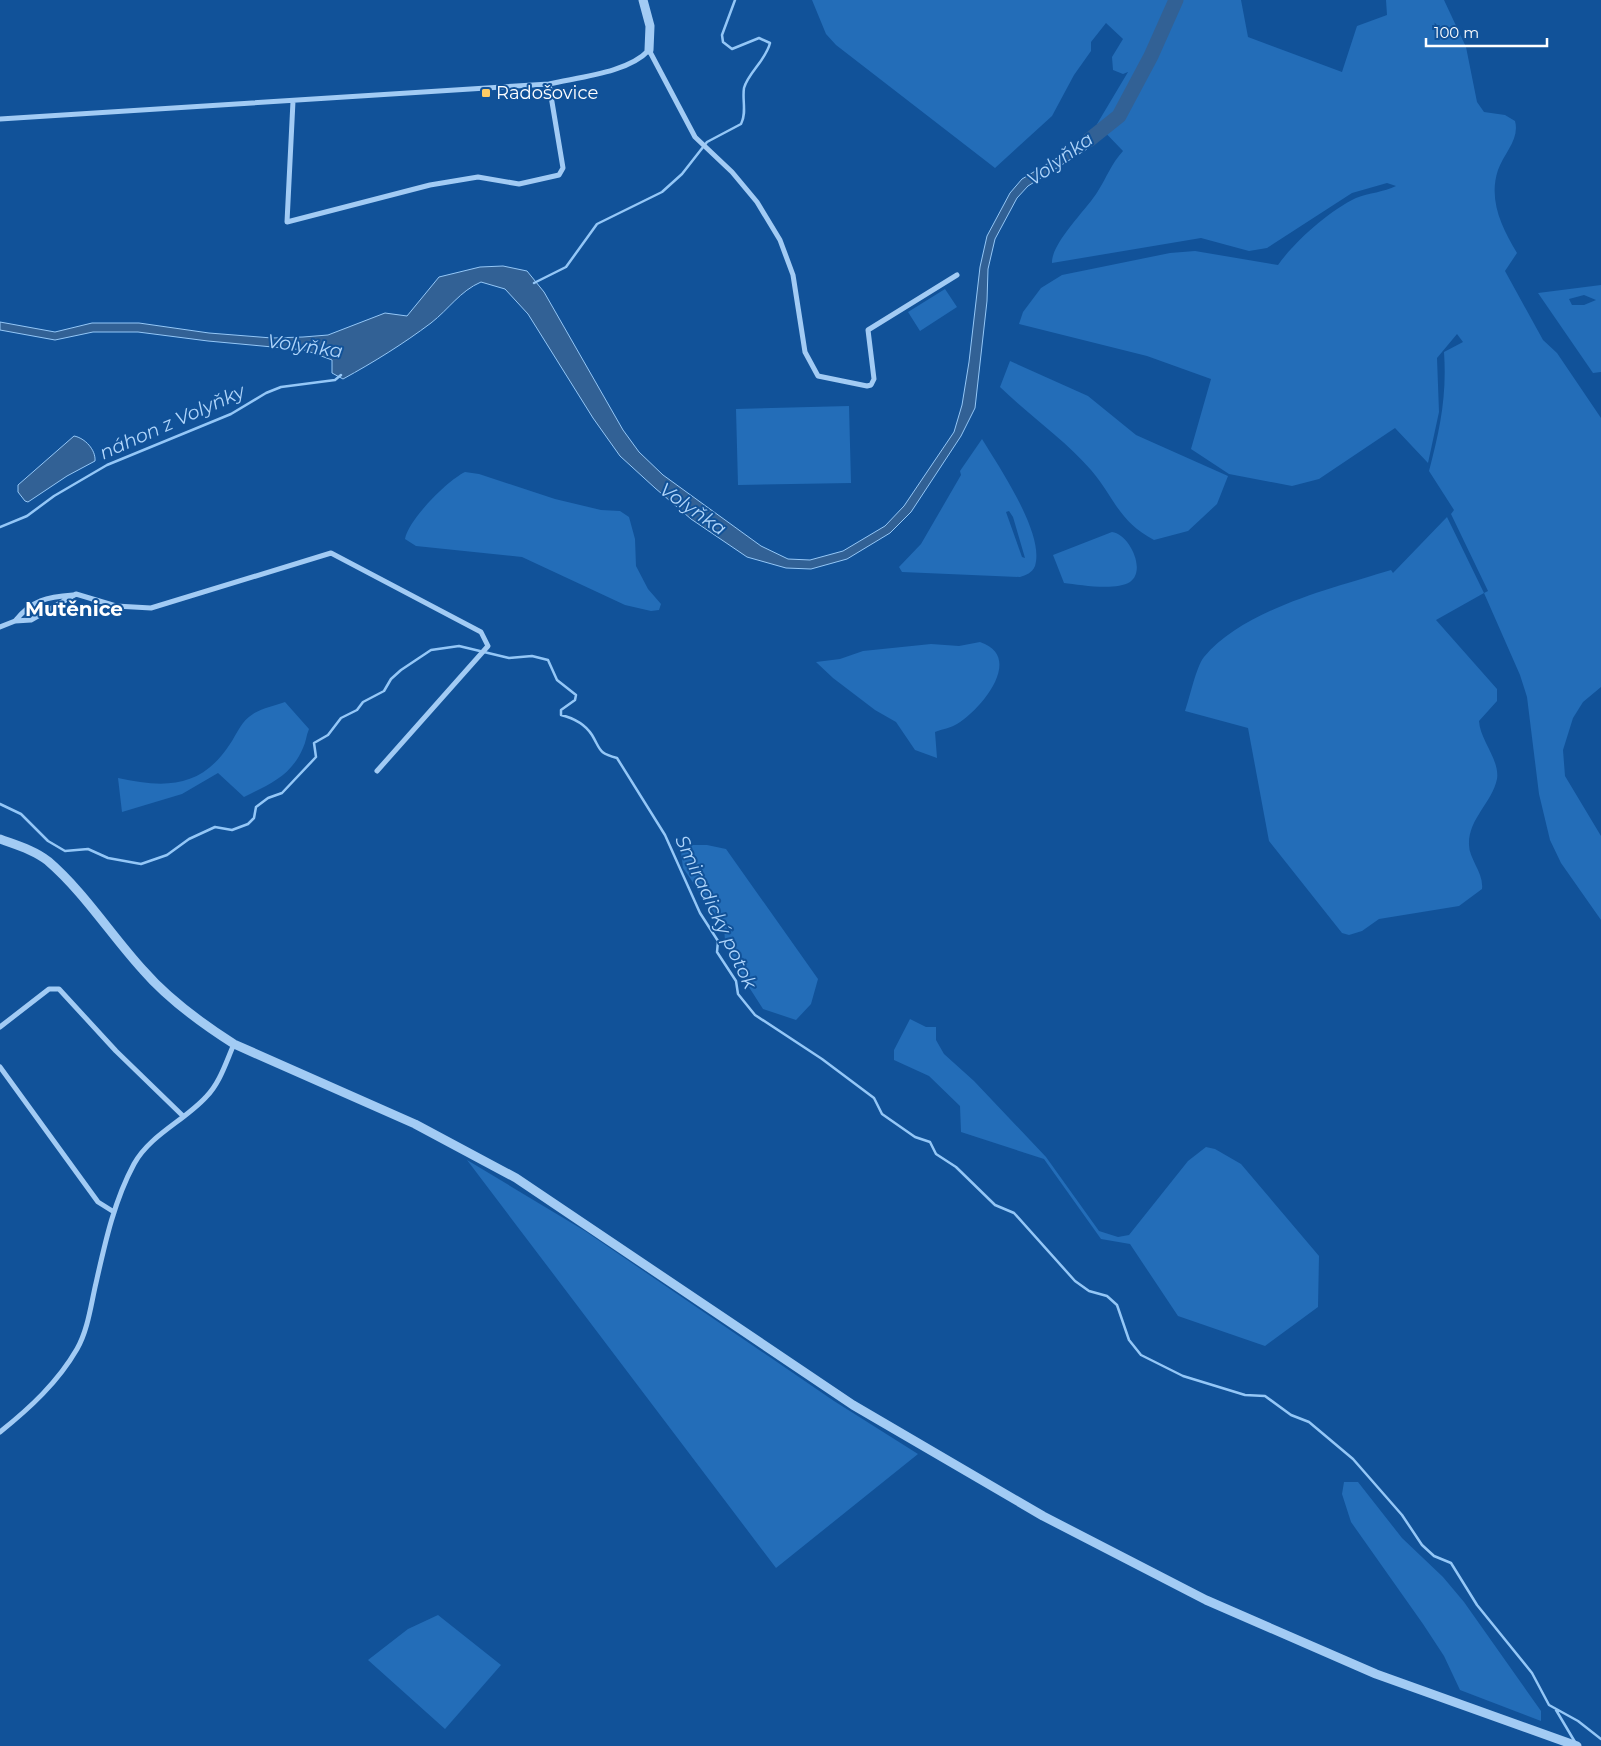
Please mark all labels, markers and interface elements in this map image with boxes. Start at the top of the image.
scale bar [1426,15,1547,47]
text: 100 m [1434,23,1479,42]
place label: Radošovice [496,82,598,104]
marker: Radošovice [480,87,492,99]
water label: Volyňka [1022,127,1098,191]
water label: Volyňka [266,329,344,363]
water label: náhon z Volyňky [96,379,250,464]
water label: Volyňka [655,478,731,540]
district label: Mutěnice [25,597,123,621]
water label: Smiradický potok [670,831,762,993]

